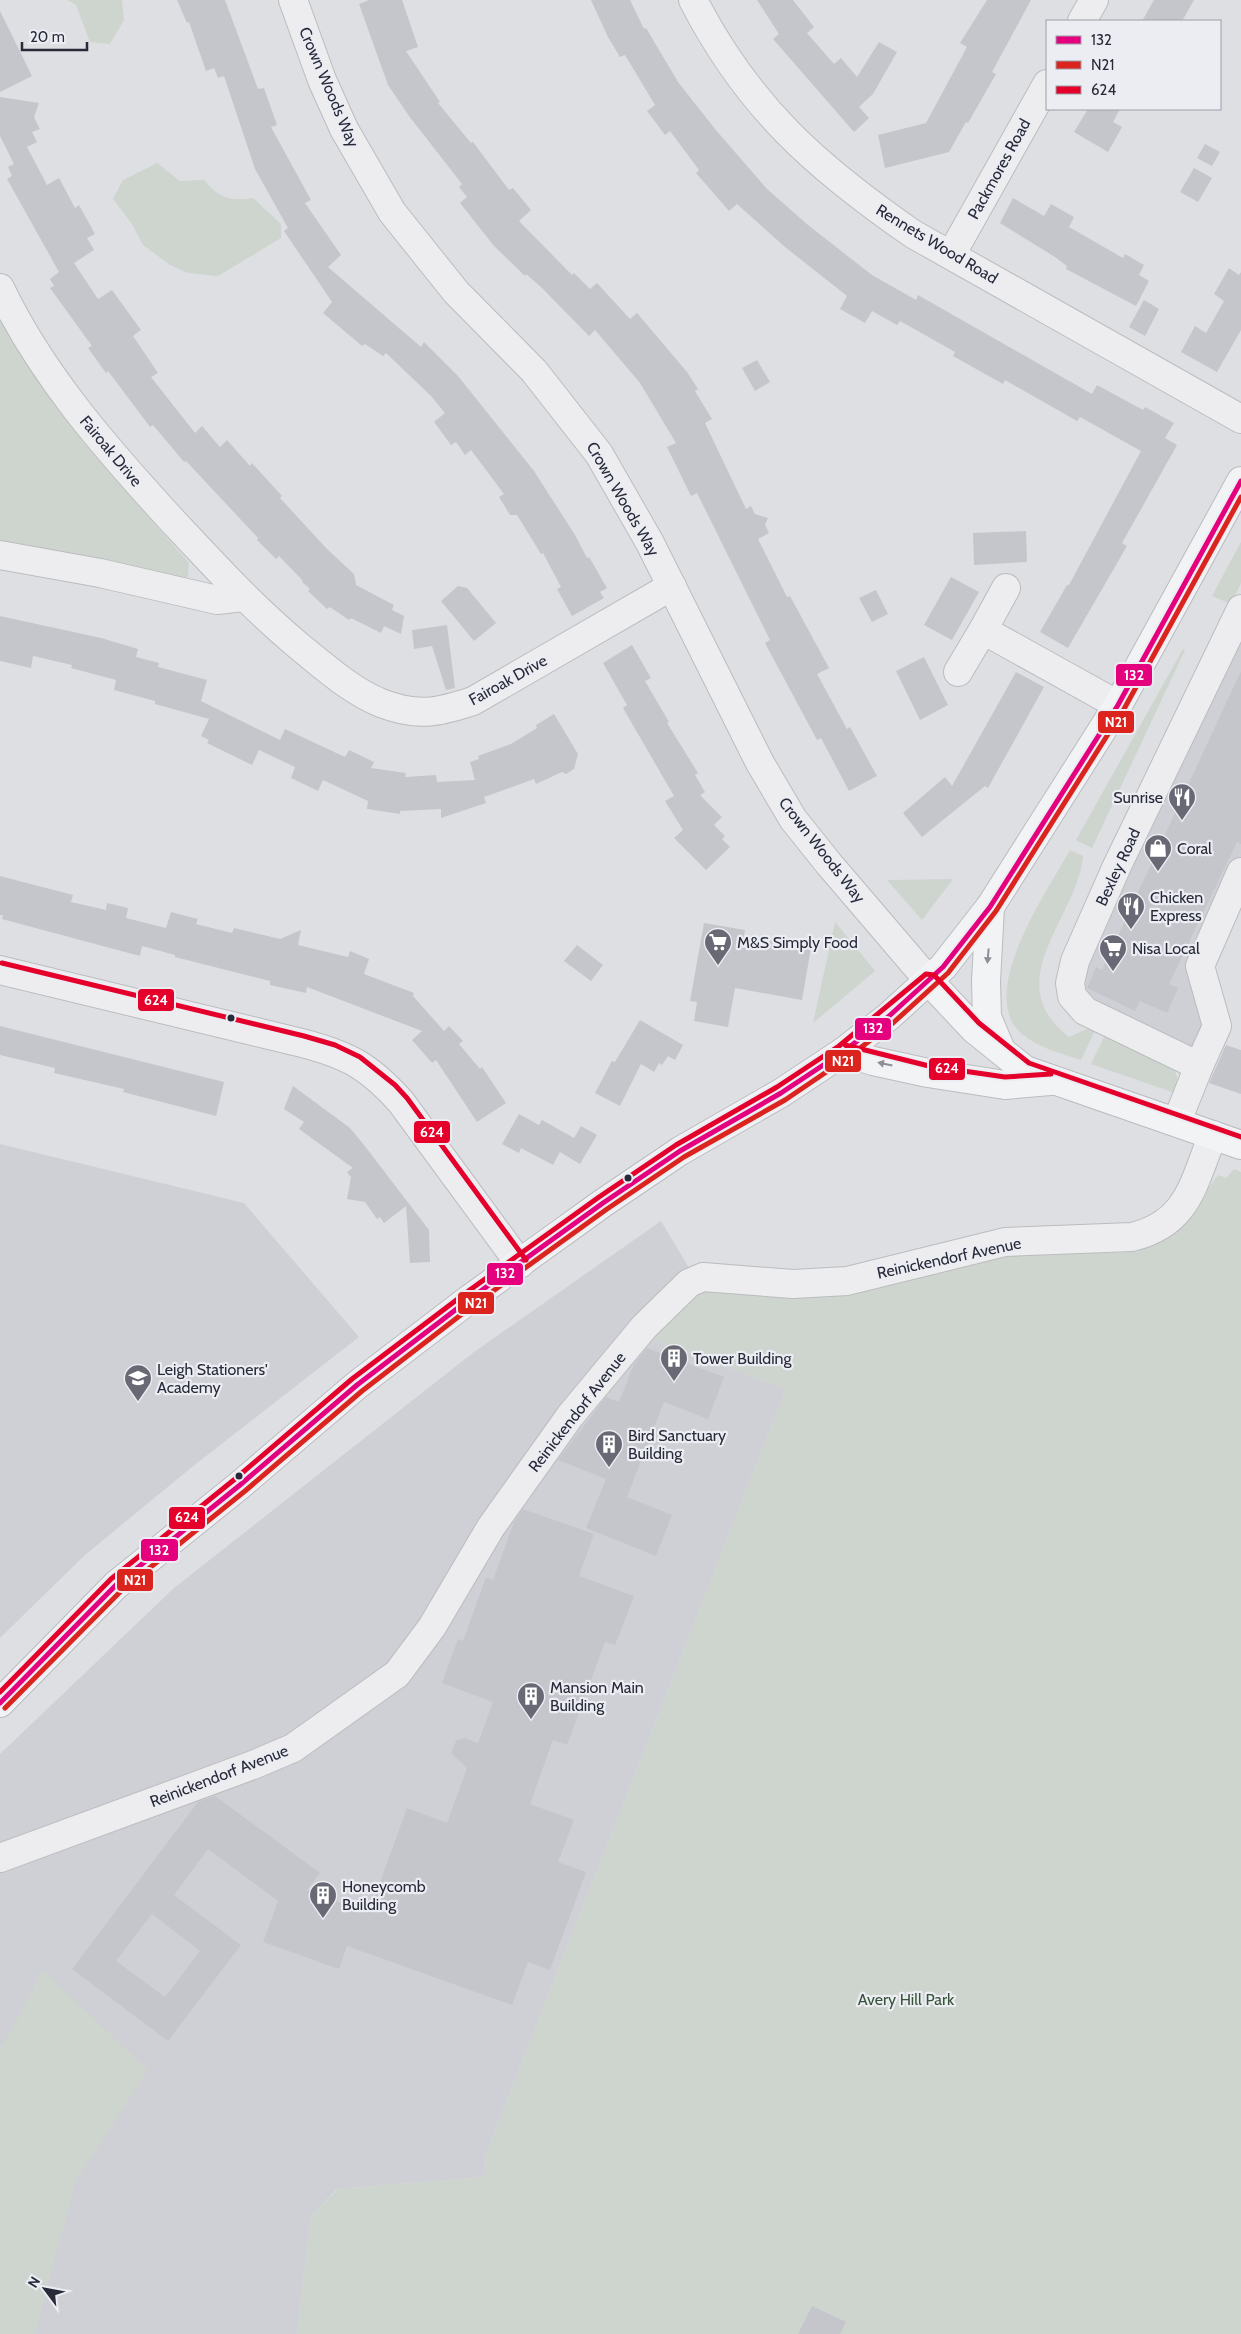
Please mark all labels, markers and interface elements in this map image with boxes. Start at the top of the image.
scale bar [22,20,88,52]
legend [1046,20,1221,110]
street label: Crown Woods Way [295,24,363,150]
text: 20 m [30,28,65,46]
text: 132 [1091,31,1112,49]
text: N21 [1091,56,1114,74]
text: 624 [1091,81,1116,99]
street label: Packmores Road [964,115,1034,223]
street label: Rennets Wood Road [873,200,1001,288]
street label: Fairoak Drive [76,412,146,490]
street label: Crown Woods Way [583,439,663,559]
street label: Fairoak Drive [466,651,550,709]
line badge: 132 [1115,663,1153,687]
text: 132 [1124,666,1144,684]
line badge: N21 [1097,710,1135,734]
text: N21 [1105,713,1127,731]
restaurant icon: Sunrise [1167,782,1197,821]
place label: Sunrise [1113,788,1163,807]
street label: Crown Woods Way [775,793,869,907]
street label: Bexley Road [1092,825,1144,909]
shop icon: Coral [1143,833,1173,872]
place label: Coral [1177,839,1212,858]
place label: Chicken Express [1150,888,1203,925]
restaurant icon: Chicken Express [1116,891,1146,930]
supermarket icon: M&S Simply Food [703,927,733,966]
place label: M&S Simply Food [737,933,858,952]
supermarket icon: Nisa Local [1098,933,1128,972]
place label: Nisa Local [1132,939,1200,958]
one-way arrow [984,948,992,964]
line badge: 624 [137,988,175,1012]
text: 624 [144,991,168,1009]
unlabelled marker [226,1013,236,1023]
line badge: 132 [854,1017,892,1041]
text: 132 [863,1019,883,1037]
line badge: N21 [824,1049,862,1073]
text: N21 [832,1052,854,1070]
line badge: 624 [928,1057,966,1081]
text: 624 [935,1059,959,1077]
one-way arrow [877,1060,893,1068]
line badge: 624 [413,1120,451,1144]
text: 624 [420,1123,444,1141]
unlabelled marker [623,1173,633,1183]
street label: Reinickendorf Avenue [875,1233,1023,1283]
line badge: 132 [486,1262,524,1286]
text: 132 [495,1264,515,1282]
line badge: N21 [457,1291,495,1315]
text: N21 [465,1294,487,1312]
building icon: Tower Building [659,1343,689,1382]
street label: Reinickendorf Avenue [524,1348,630,1476]
place label: Tower Building [693,1349,793,1368]
place label: Leigh Stationers' Academy [157,1360,268,1397]
school or university icon: Leigh Stationers' Academy [123,1363,153,1402]
place label: Bird Sanctuary Building [628,1426,726,1463]
building icon: Bird Sanctuary Building [594,1429,624,1468]
unlabelled marker [234,1471,244,1481]
line badge: 624 [168,1506,206,1530]
text: 624 [175,1508,199,1526]
line badge: 132 [140,1538,179,1562]
text: 132 [149,1541,169,1559]
line badge: N21 [116,1568,154,1592]
text: N21 [124,1571,146,1589]
place label: Mansion Main Building [550,1678,644,1715]
building icon: Mansion Main Building [516,1681,546,1720]
street label: Reinickendorf Avenue [147,1741,291,1811]
place label: Honeycomb Building [342,1877,426,1914]
building icon: Honeycomb Building [308,1880,338,1919]
park label: Avery Hill Park [858,1990,955,2009]
north arrow [20,2264,70,2314]
text: N [24,2273,44,2291]

